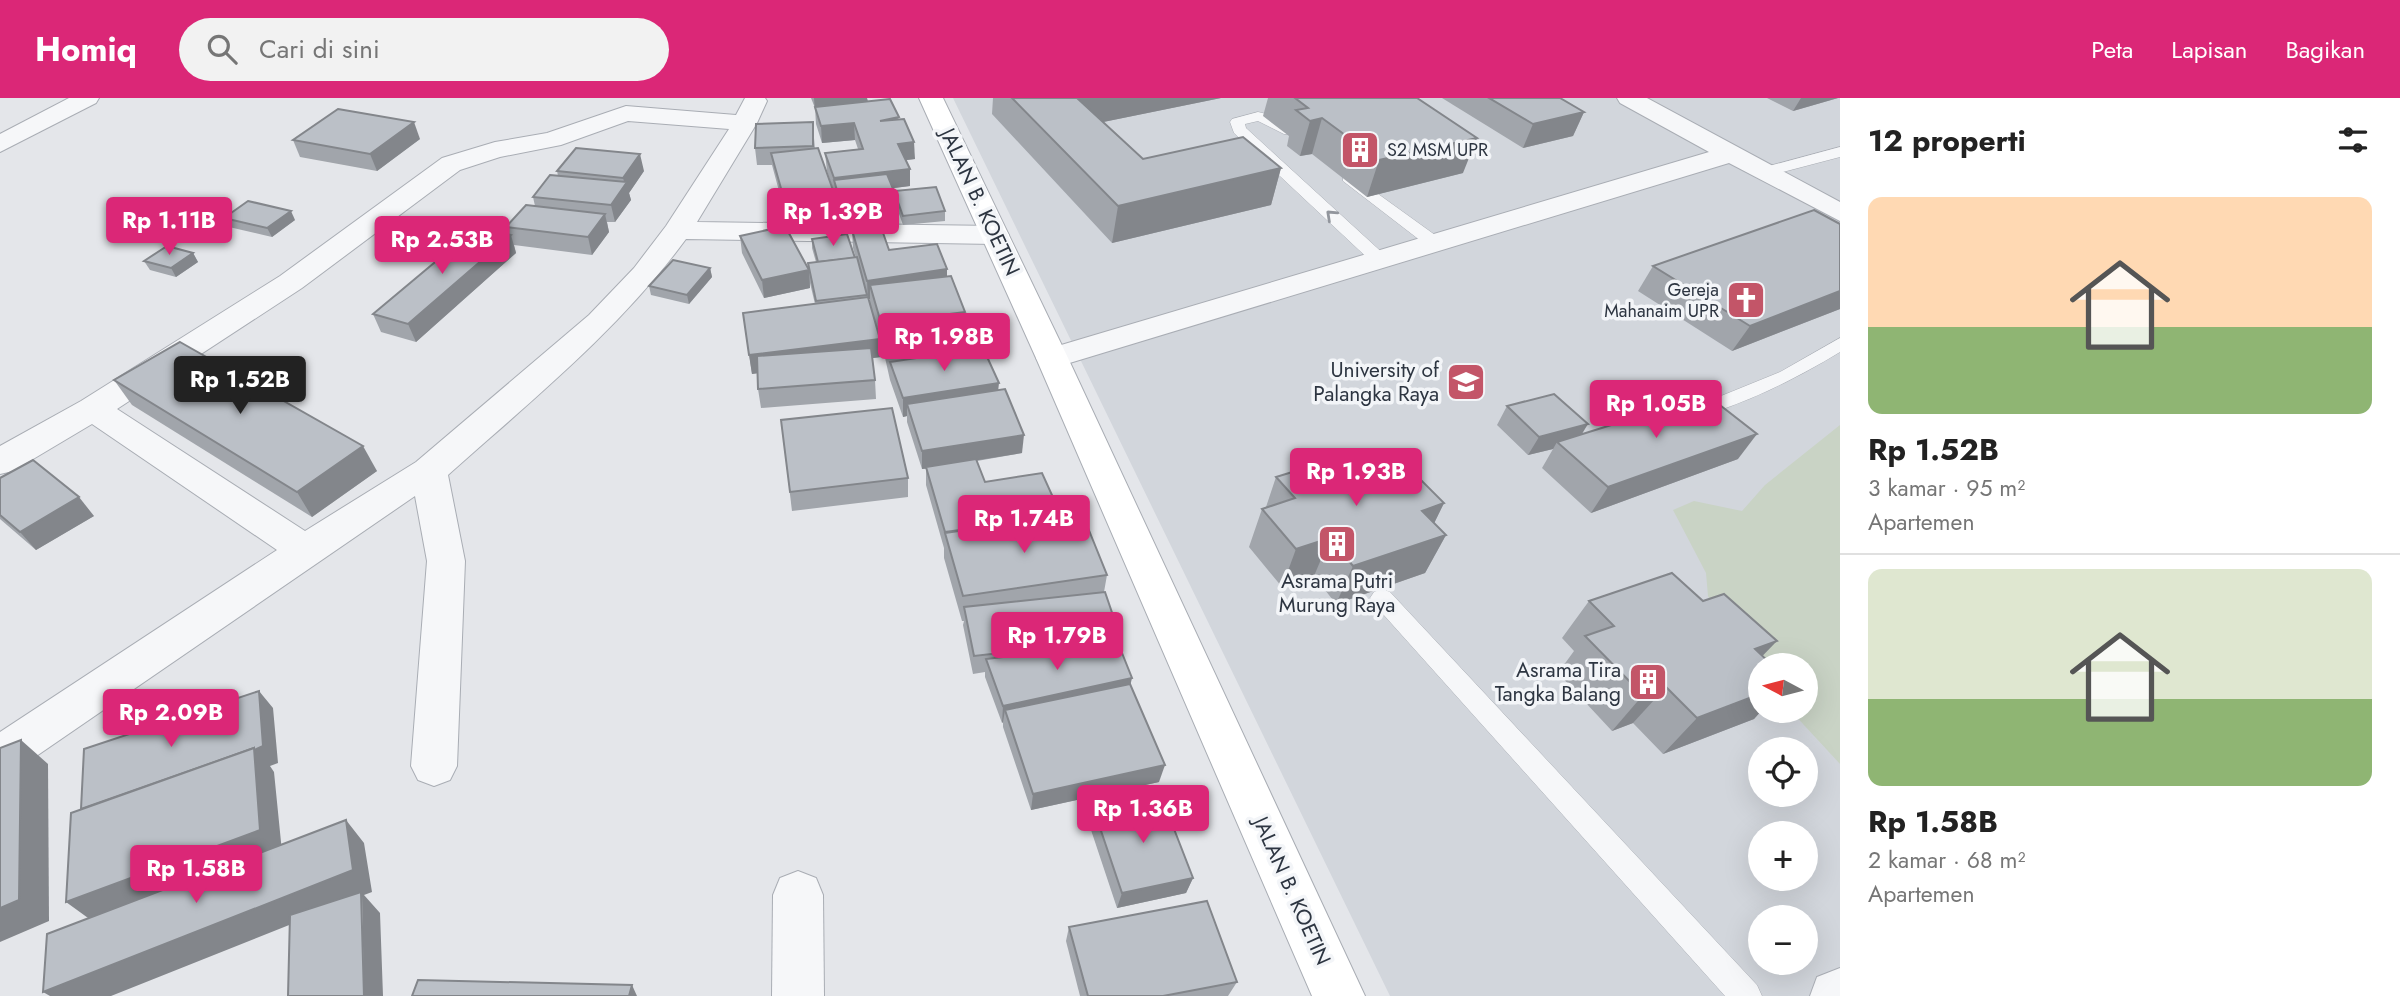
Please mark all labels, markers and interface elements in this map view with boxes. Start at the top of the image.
search box [179,18,669,81]
text: Homiq [35,26,137,73]
icon: search [203,30,241,68]
text: Cari di sini [259,30,380,68]
text: Peta [2091,32,2133,67]
text: Lapisan [2171,32,2247,67]
text: Bagikan [2285,32,2365,67]
text: 12 properti [1868,119,2026,162]
street label: JALAN B. KOETIN [931,121,1027,281]
icon: filters [2334,121,2372,159]
building icon: S2 MSM UPR [1339,129,1381,171]
place label: S2 MSM UPR [1387,137,1488,163]
pin: Rp 1.39B [761,188,905,248]
text: Rp 1.39B [783,194,883,228]
pin: Rp 1.11B [97,198,241,257]
text: Rp 1.11B [122,203,216,237]
one-way arrow [1326,210,1339,223]
pin: Rp 2.53B [370,216,514,276]
text: Rp 2.53B [391,222,493,256]
icon: home [2057,242,2183,368]
place label: Gereja Mahanaim UPR [1604,277,1719,324]
church icon: Gereja Mahanaim UPR [1725,279,1767,321]
pin: Rp 1.98B [872,314,1016,373]
text: Rp 1.98B [894,319,994,353]
place label: University of Palangka Raya [1313,355,1440,409]
pin: Rp 1.52B [168,356,312,416]
school or university icon: University of Palangka Raya [1445,361,1487,403]
text: Rp 1.52B [190,362,290,396]
pin: Rp 1.05B [1584,380,1728,440]
text: Rp 1.05B [1606,386,1706,420]
text: Rp 1.52B [1868,428,1999,471]
pin: Rp 1.93B [1284,448,1428,508]
text: Rp 1.93B [1306,454,1406,488]
text: 3 kamar · 95 m² [1868,471,2025,505]
pin: Rp 1.74B [952,496,1096,555]
text: Rp 1.74B [974,501,1074,535]
text: Apartemen [1868,505,1974,539]
building icon: Asrama Putri Murung Raya [1316,523,1358,565]
place label: Asrama Putri Murung Raya [1279,566,1395,620]
pin: Rp 1.79B [985,612,1129,672]
icon: home [2057,614,2183,740]
text: Rp 1.79B [1007,618,1107,652]
north arrow [1748,653,1818,723]
map controls [1748,653,1818,975]
place label: Asrama Tira Tangka Balang [1495,655,1621,709]
building icon: Asrama Tira Tangka Balang [1627,661,1669,703]
pin: Rp 2.09B [99,690,243,749]
text: Rp 2.09B [119,695,223,729]
button: locate [1748,737,1818,807]
pin: Rp 1.36B [1071,786,1215,845]
text: Rp 1.36B [1093,791,1193,825]
text: Rp 1.58B [1868,800,1998,843]
street label: JALAN B. KOETIN [1245,809,1338,970]
button: + [1748,821,1818,891]
text: 2 kamar · 68 m² [1868,843,2025,877]
pin: Rp 1.58B [124,846,268,905]
text: Rp 1.58B [146,851,246,885]
text: Apartemen [1868,877,1974,911]
button: − [1748,905,1818,975]

